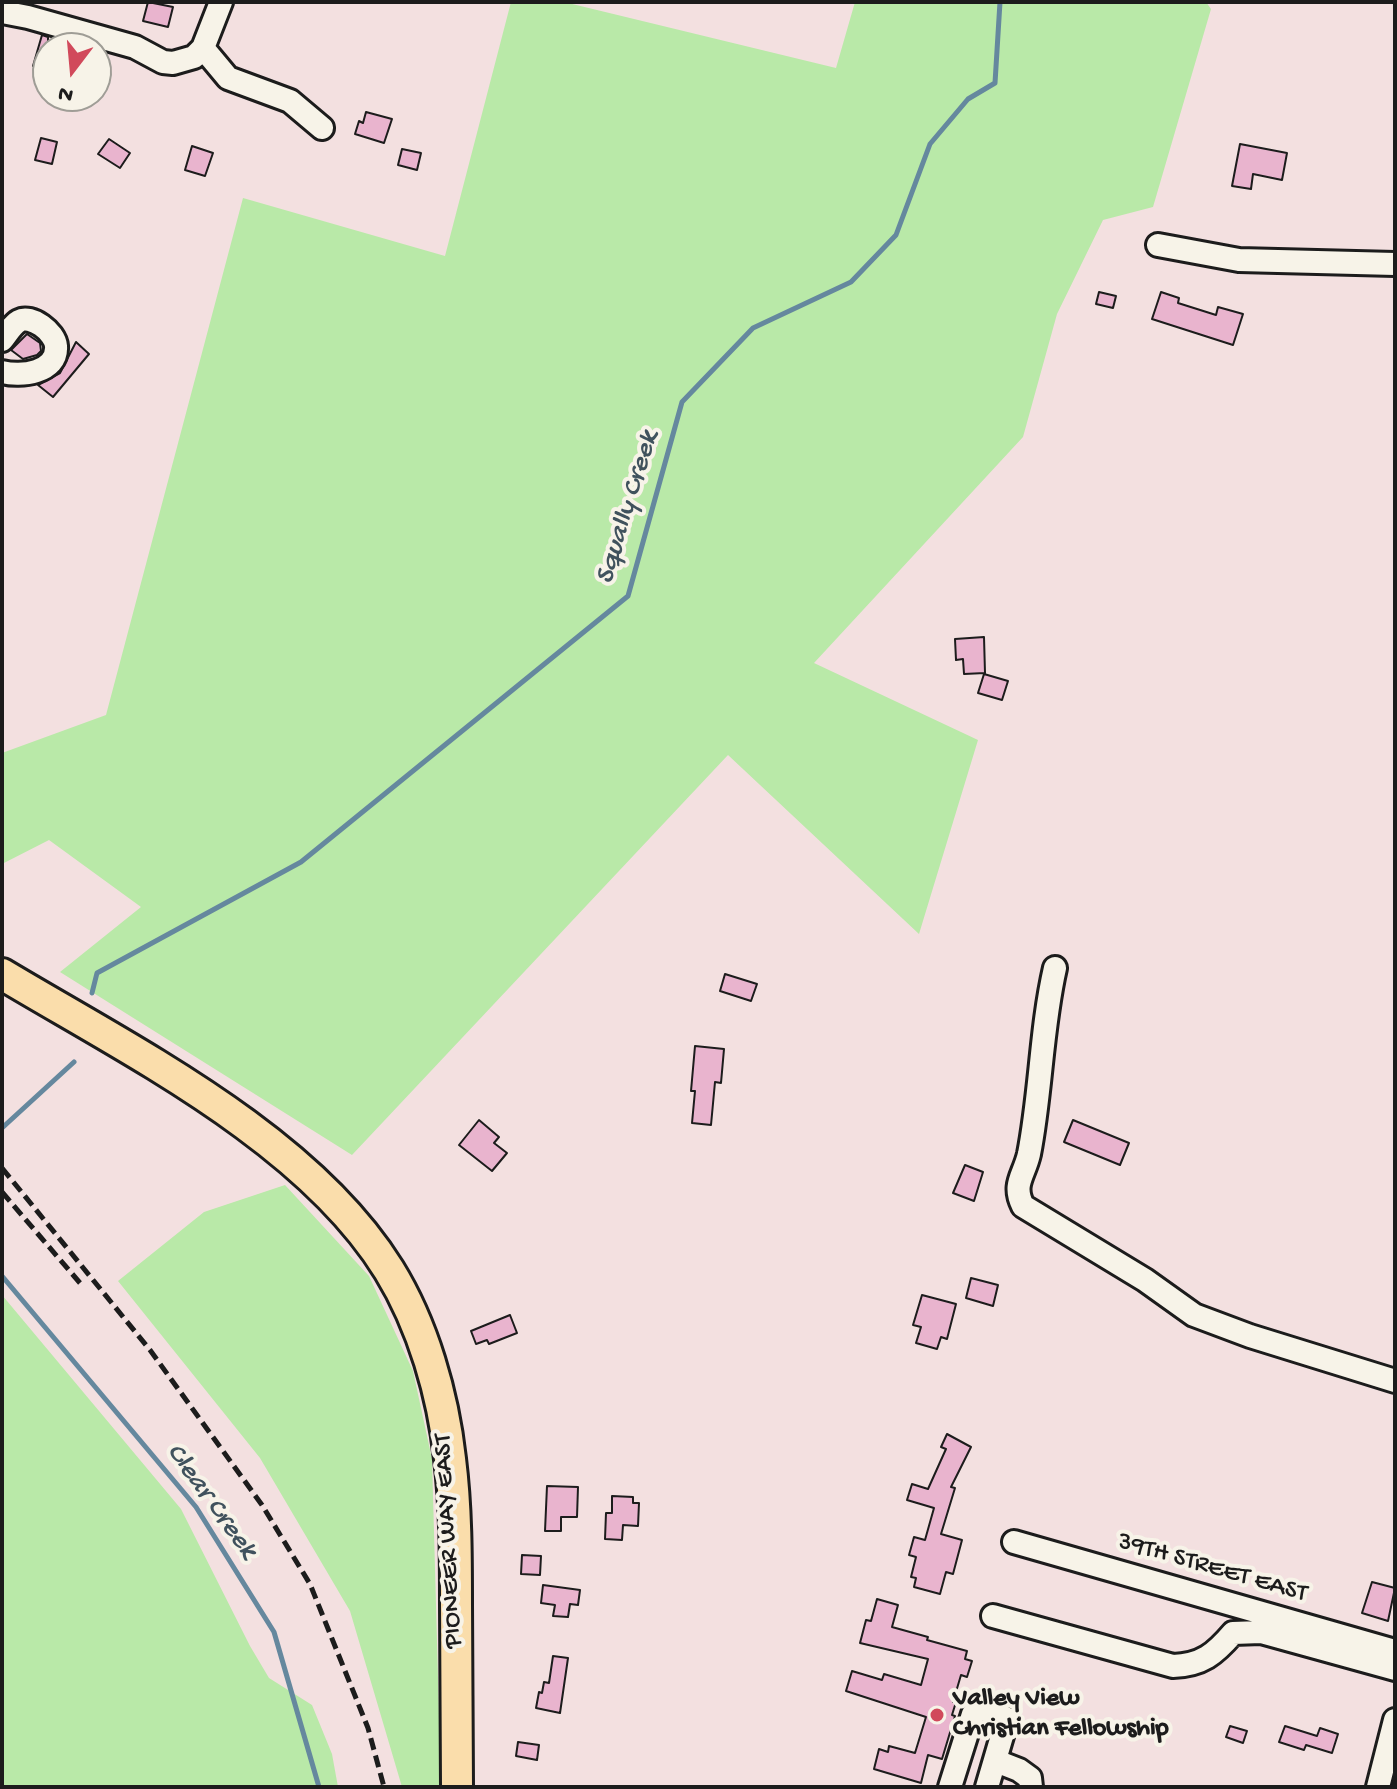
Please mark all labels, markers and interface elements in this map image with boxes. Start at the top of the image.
north arrow [32,32,112,112]
text: N [55,79,76,108]
water label: Squally Creek [590,428,668,588]
street label: PIONEER WAY EAST [429,1433,471,1649]
water label: Clear Creek [157,1438,263,1566]
street label: 39TH STREET EAST [1114,1527,1310,1611]
place label: Valley View Christian Fellowship [953,1684,1168,1746]
marker: Valley View Christian Fellowship [928,1706,946,1724]

